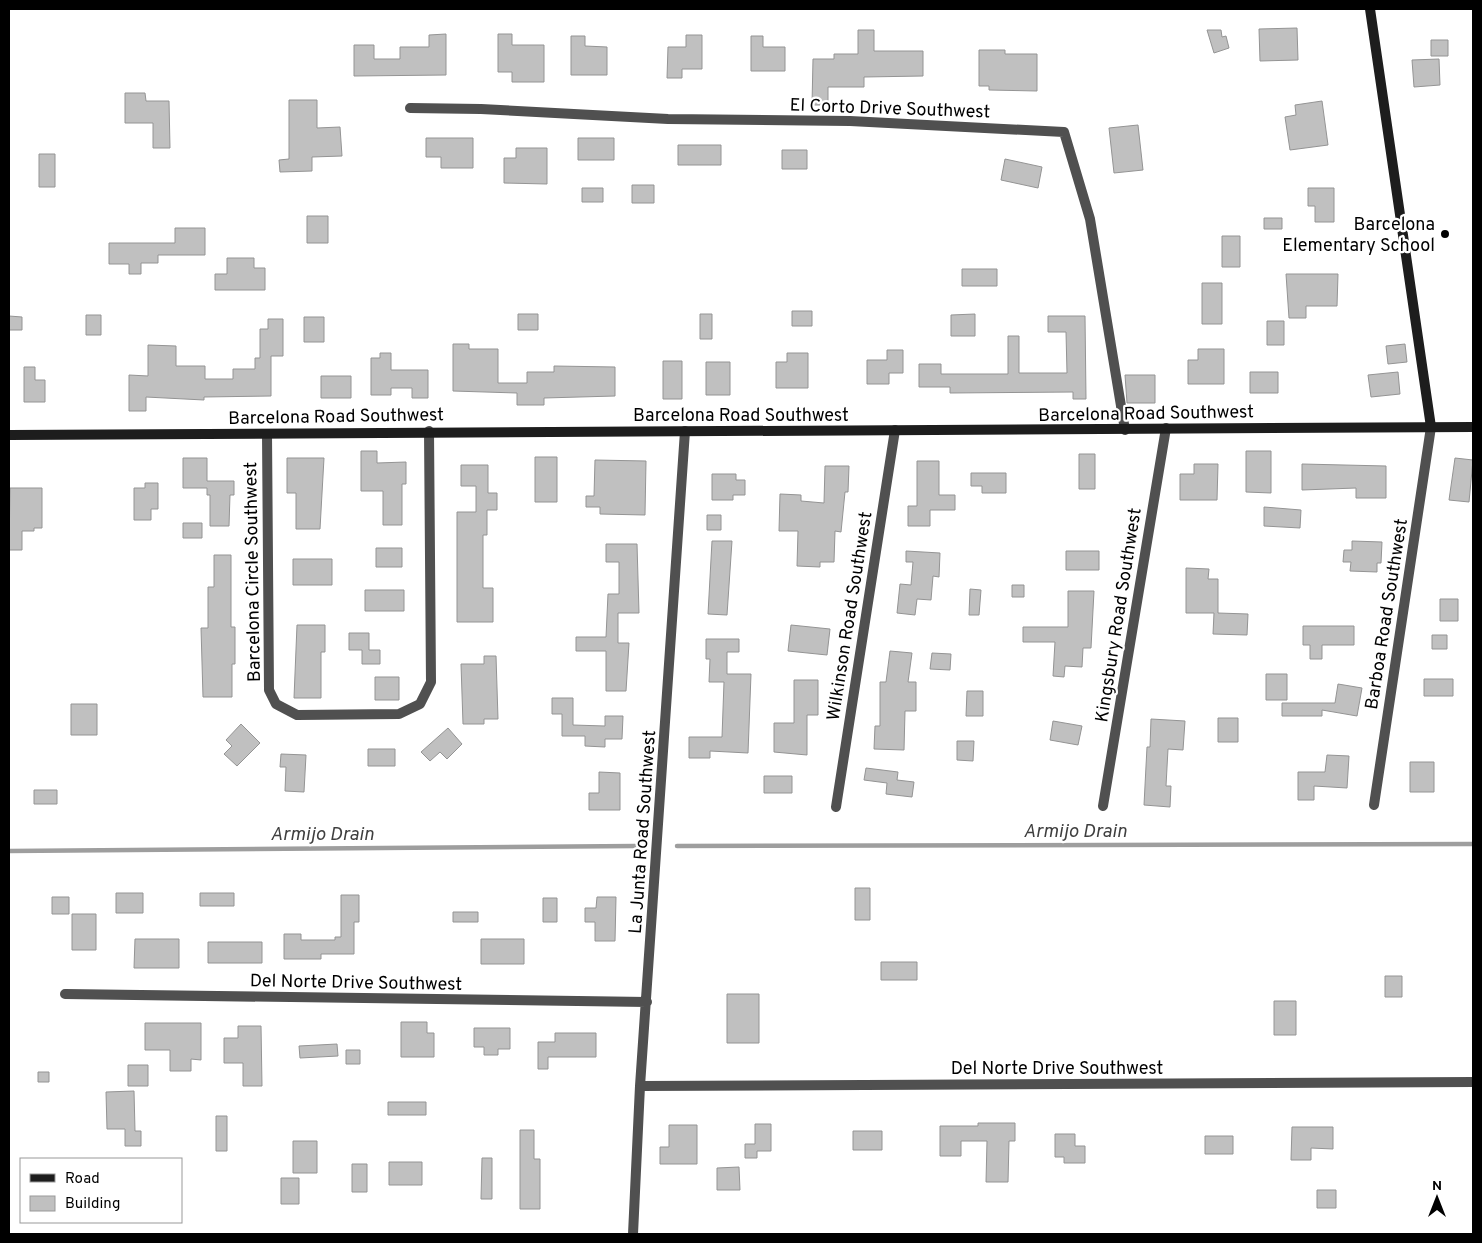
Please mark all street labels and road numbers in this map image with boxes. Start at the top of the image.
street label: El Corto Drive Southwest [789,95,991,124]
street label: Barcelona Road Southwest [1038,401,1254,428]
street label: Barcelona Road Southwest [228,404,444,431]
street label: Barcelona Road Southwest [633,405,849,428]
street label: Barcelona Circle Southwest [240,462,267,682]
street label: Kingsbury Road Southwest [1091,506,1148,724]
street label: Wilkinson Road Southwest [823,510,878,722]
street label: Barboa Road Southwest [1361,517,1414,711]
street label: La Junta Road Southwest [625,729,662,935]
street label: Del Norte Drive Southwest [250,970,462,997]
street label: Del Norte Drive Southwest [951,1058,1163,1081]

